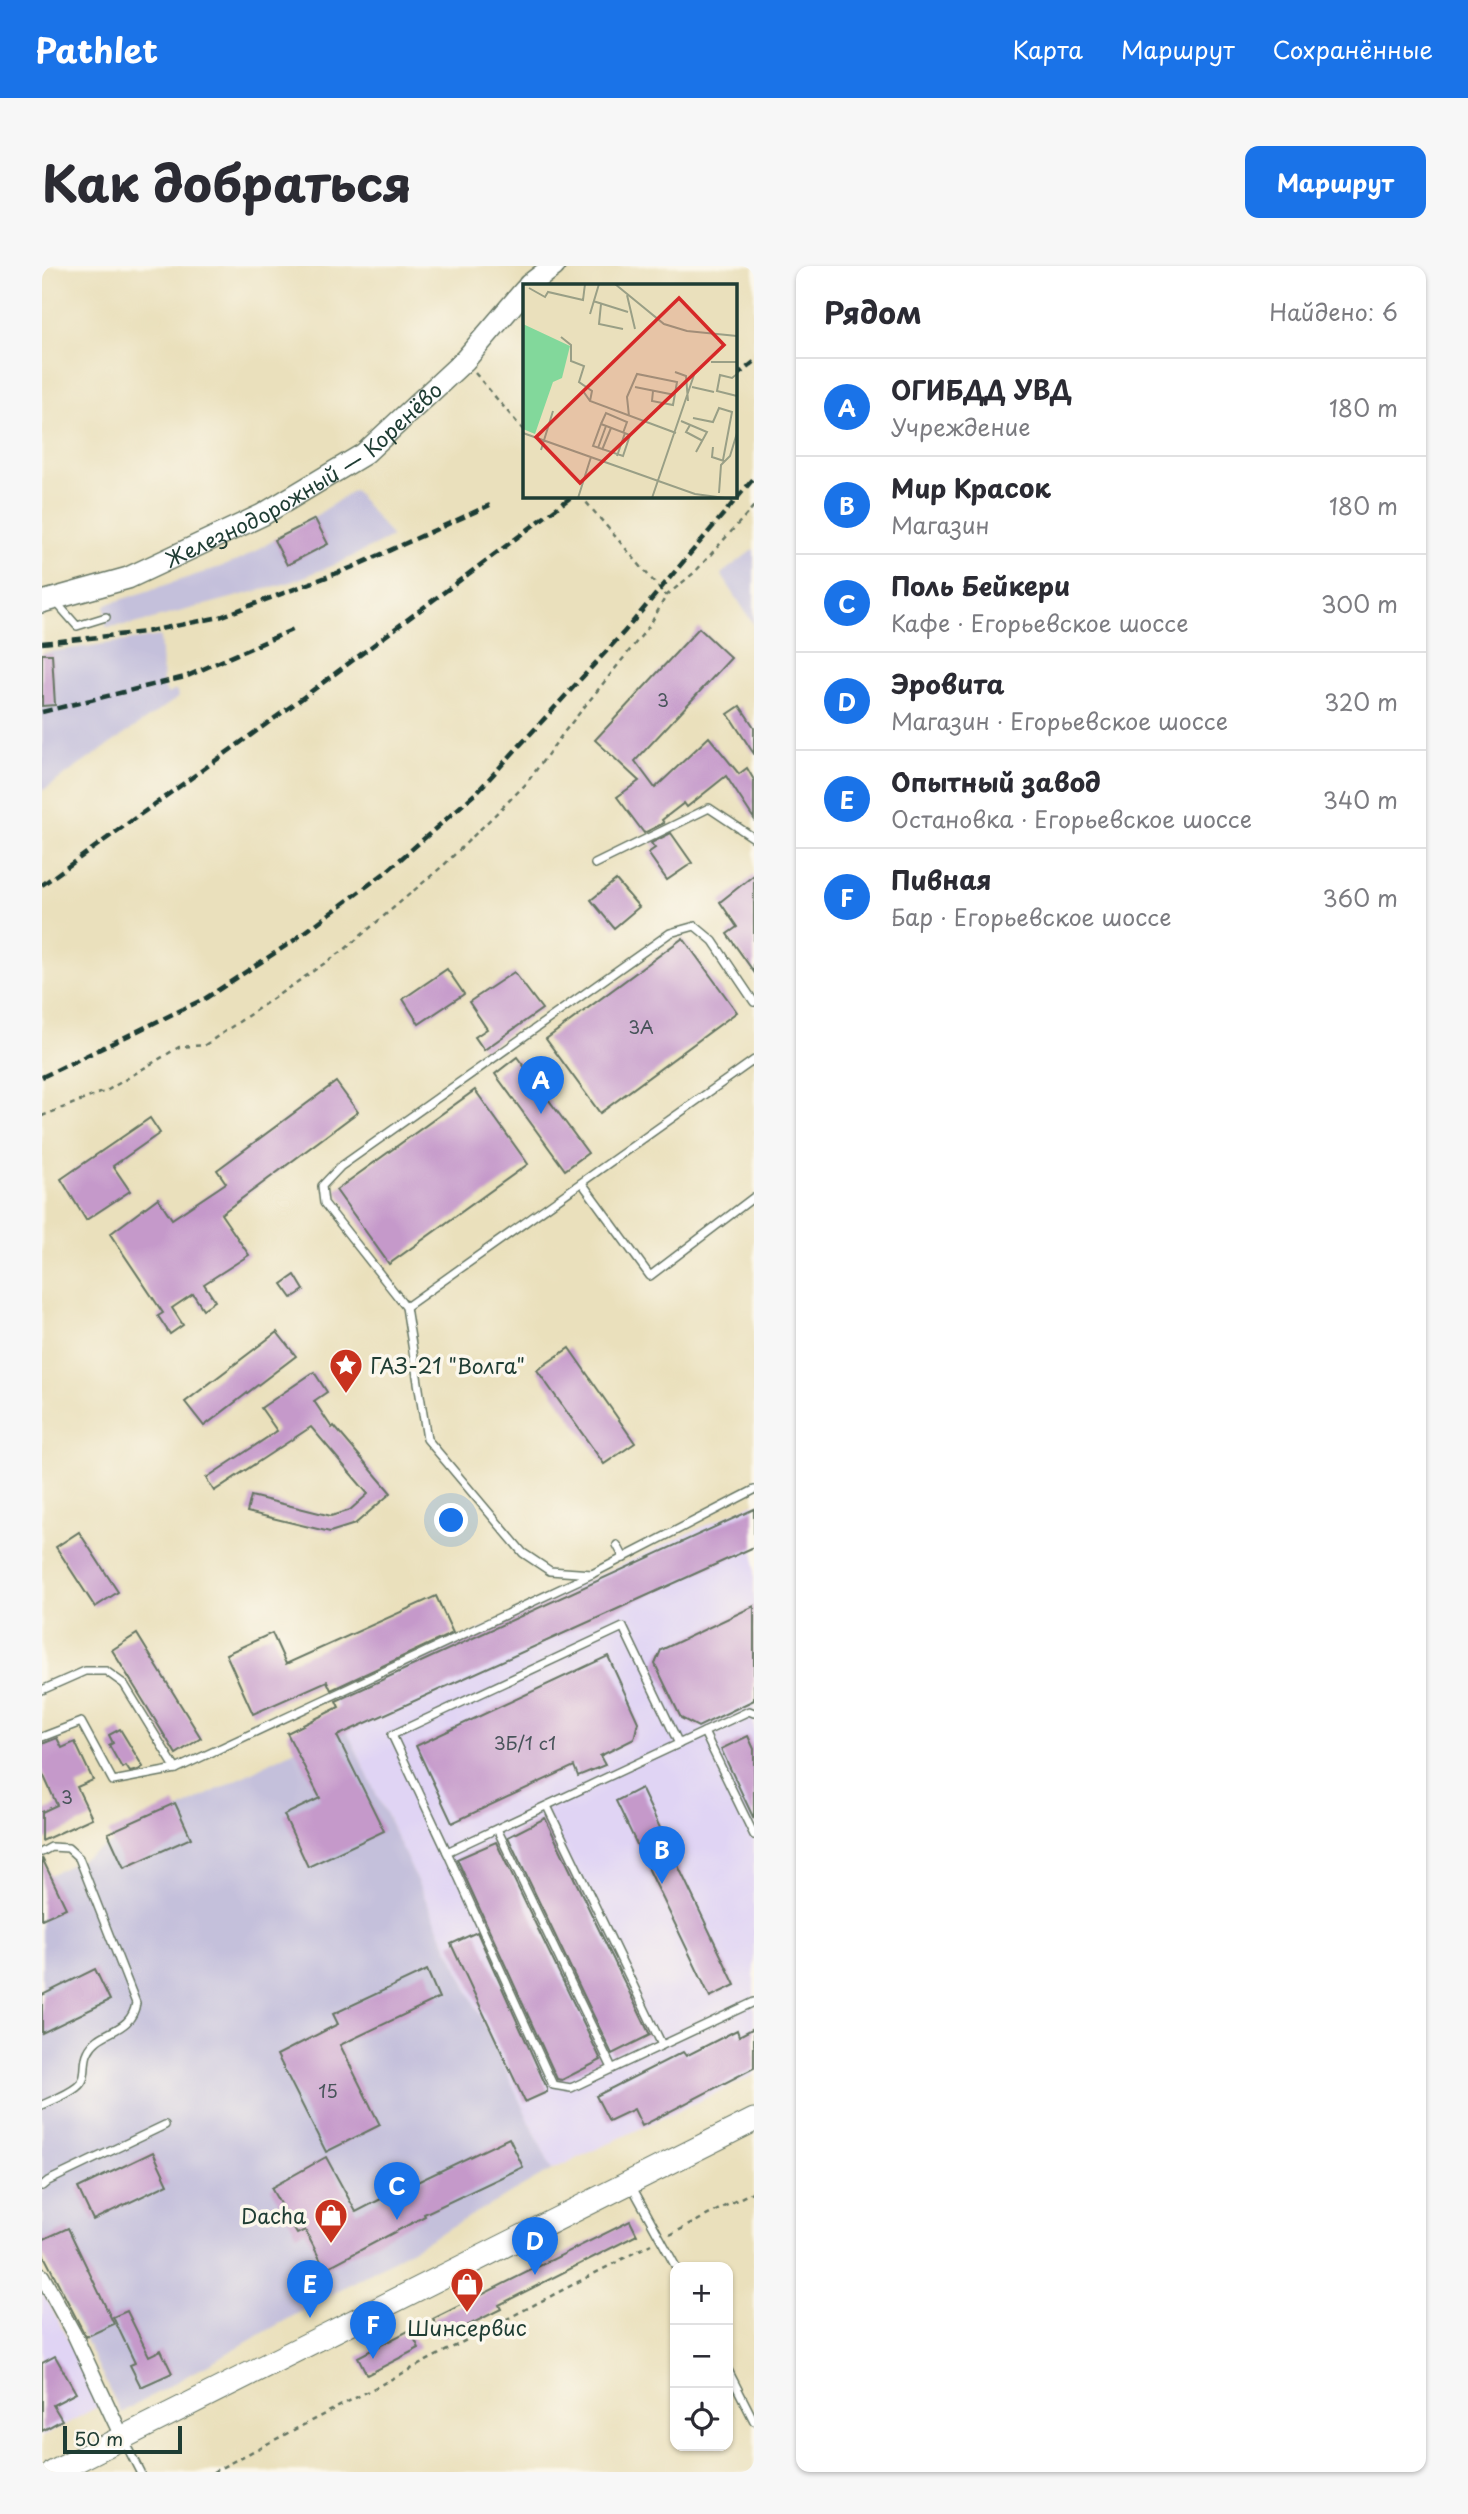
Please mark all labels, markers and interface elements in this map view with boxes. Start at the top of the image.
text: Pathlet [35,24,158,74]
text: Карта [1012,31,1083,67]
text: Маршрут [1121,31,1235,67]
text: Сохранённые [1273,31,1433,67]
text: Как добраться [42,145,412,219]
button: Маршрут [1245,146,1426,218]
inset map [523,284,736,497]
text: Рядом [824,289,922,334]
text: Найдено: 6 [1269,294,1398,329]
text: ОГИБДД УВД [891,370,1072,409]
street label: Железнодорожный — Коренёво [159,374,449,575]
text: A [838,390,856,425]
text: 180 m [1329,390,1398,425]
text: Учреждение [891,409,1031,444]
text: Мир Красок [891,468,1051,507]
text: B [839,488,855,523]
text: 180 m [1329,488,1398,523]
text: Магазин [891,507,990,542]
text: Поль Бейкери [891,566,1070,605]
text: C [838,586,856,621]
text: 300 m [1321,586,1398,621]
text: Кафе · Егорьевское шоссе [891,605,1188,640]
text: Эровита [891,664,1005,703]
text: D [838,684,856,719]
text: 320 m [1324,684,1398,719]
house number: 3 [657,686,669,713]
text: Магазин · Егорьевское шоссе [891,703,1228,738]
text: Опытный завод [891,762,1101,801]
text: E [840,782,854,817]
text: 340 m [1323,782,1398,817]
text: Остановка · Егорьевское шоссе [891,801,1252,836]
text: Пивная [891,860,992,899]
text: F [840,880,854,915]
text: 360 m [1323,880,1398,915]
text: Бар · Егорьевское шоссе [891,899,1171,934]
house number: 3А [628,1013,654,1040]
pin: A [518,1056,564,1114]
place icon: ГАЗ-21 "Волга" [327,1346,365,1395]
place label: ГАЗ-21 "Волга" [370,1349,525,1381]
your location [434,1503,468,1537]
house number: 3Б/1 с1 [494,1729,556,1756]
house number: 3 [61,1783,73,1810]
pin: B [639,1826,685,1884]
house number: 15 [318,2077,338,2104]
pin: C [374,2162,420,2220]
shop icon: Dacha [312,2196,350,2245]
place label: Dacha [241,2199,306,2231]
pin: D [512,2217,558,2275]
pin: E [287,2260,333,2318]
map controls [670,2262,733,2451]
button: + [670,2262,733,2325]
shop icon: Шинсервис [448,2265,486,2314]
pin: F [350,2301,396,2359]
place label: Шинсервис [407,2311,527,2343]
button: − [670,2325,733,2388]
button: locate [670,2388,733,2451]
scale bar [63,2423,182,2455]
text: 50 m [74,2424,123,2452]

